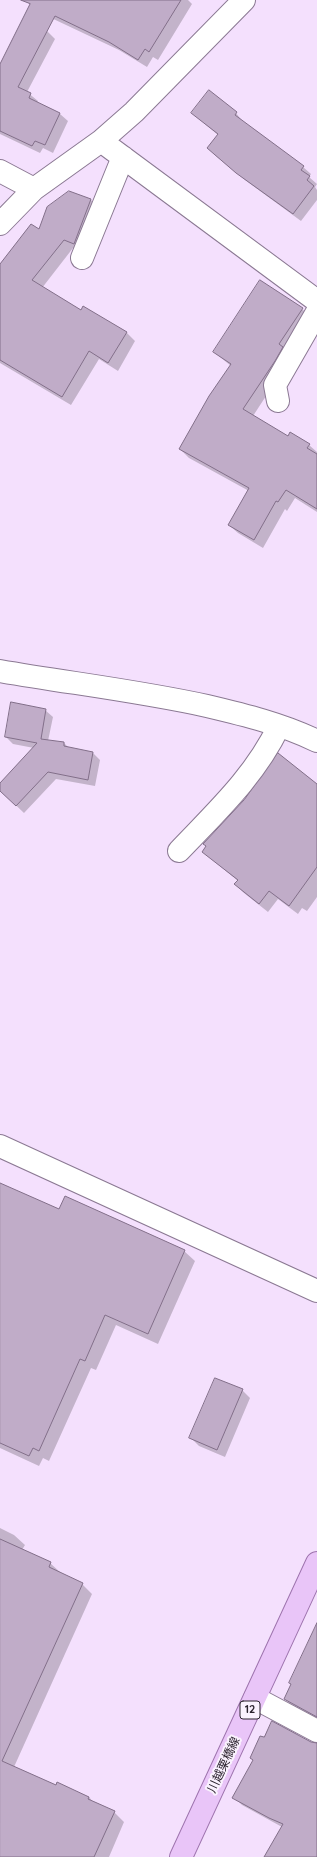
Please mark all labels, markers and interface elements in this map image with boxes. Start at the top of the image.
road number: 12 [240,1701,260,1719]
street label: 川越栗橋線 [205,1735,243,1795]

